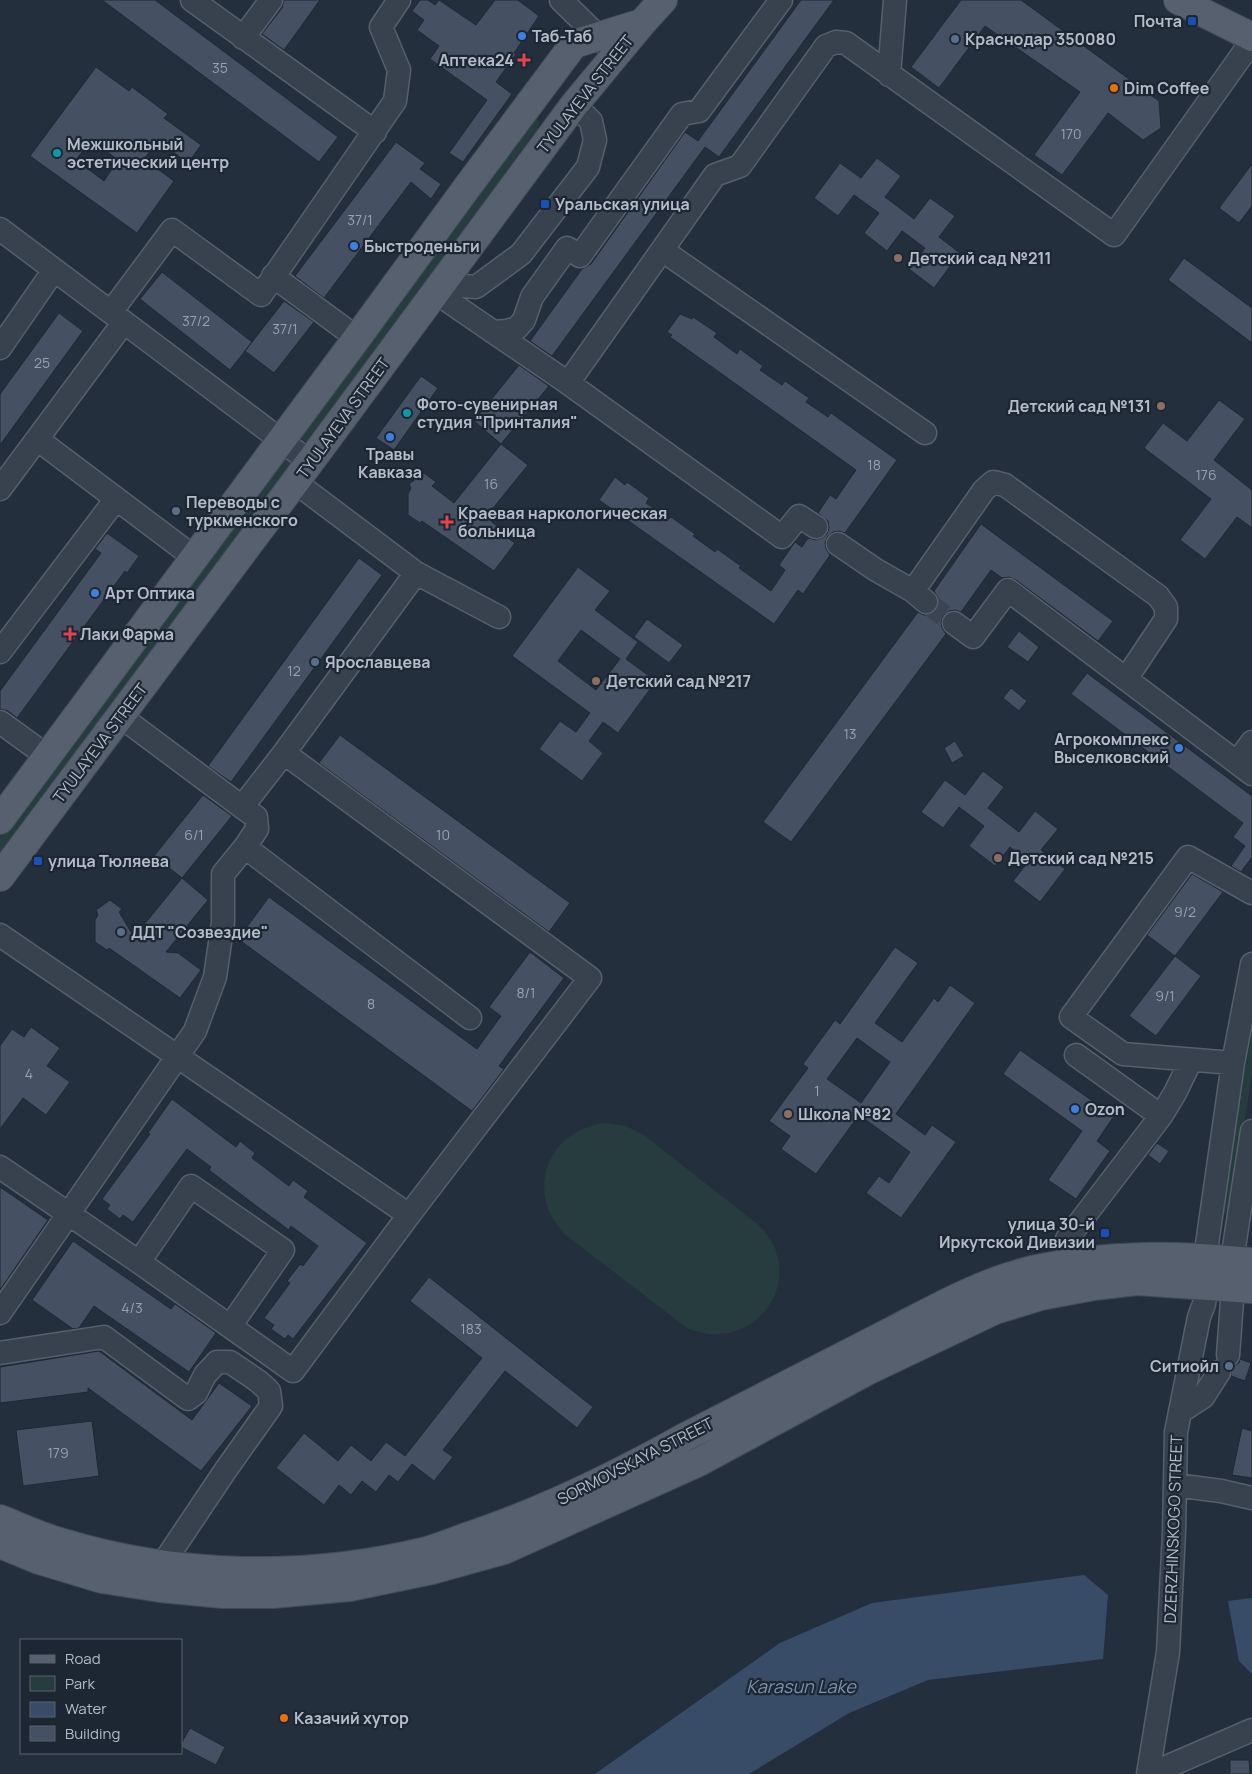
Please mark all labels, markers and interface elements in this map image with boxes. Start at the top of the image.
place label: Почта [1134,10,1182,32]
marker: Почта [1186,15,1198,27]
place label: Таб-Таб [532,25,592,47]
place label: Краснодар 350080 [965,28,1116,50]
marker: Таб-Таб [516,30,528,42]
street label: TYULAYEVA STREET [532,30,638,158]
marker: Краснодар 350080 [949,33,961,45]
place label: Аптека24 [439,49,514,71]
marker: Аптека24 [518,54,530,66]
house number: 35 [212,58,228,77]
place label: Dim Coffee [1124,77,1210,99]
marker: Dim Coffee [1108,82,1120,94]
house number: 170 [1060,124,1082,143]
place label: Межшкольный эстетический центр [67,133,229,173]
marker: Межшкольный эстетический центр [51,147,63,159]
place label: Уральская улица [555,193,690,215]
marker: Уральская улица [539,198,551,210]
house number: 37/1 [347,210,373,229]
place label: Быстроденьги [364,235,480,257]
marker: Быстроденьги [348,240,360,252]
place label: Детский сад №211 [908,247,1052,269]
marker: Детский сад №211 [892,252,904,264]
house number: 37/2 [182,311,210,330]
house number: 37/1 [272,319,298,338]
house number: 25 [34,353,50,372]
street label: TYULAYEVA STREET [292,353,395,483]
place label: Фото-сувенирная студия "Принталия" [417,393,578,433]
place label: Детский сад №131 [1008,395,1151,417]
marker: Детский сад №131 [1155,400,1167,412]
marker: Фото-сувенирная студия "Принталия" [401,407,413,419]
marker: Травы Кавказа [384,431,396,443]
place label: Травы Кавказа [358,443,422,483]
house number: 18 [867,455,881,474]
house number: 176 [1195,465,1217,484]
house number: 16 [484,474,498,493]
place label: Переводы с туркменского [186,491,298,531]
place label: Краевая наркологическая больница [458,502,667,542]
marker: Переводы с туркменского [170,505,182,517]
marker: Краевая наркологическая больница [440,515,454,529]
place label: Арт Оптика [105,582,195,604]
marker: Арт Оптика [89,587,101,599]
place label: Лаки Фарма [80,623,174,645]
marker: Лаки Фарма [64,628,76,640]
place label: Ярославцева [325,651,430,673]
marker: Ярославцева [309,656,321,668]
house number: 12 [287,661,301,680]
place label: Детский сад №217 [606,670,751,692]
marker: Детский сад №217 [590,675,602,687]
street label: TYULAYEVA STREET [48,678,153,807]
house number: 13 [843,724,857,743]
place label: Агрокомплекс Выселковский [1054,728,1169,768]
marker: Агрокомплекс Выселковский [1173,742,1185,754]
house number: 6/1 [184,825,204,844]
house number: 10 [436,825,450,844]
place label: Детский сад №215 [1008,847,1154,869]
place label: улица Тюляева [48,850,169,872]
marker: Детский сад №215 [992,852,1004,864]
marker: улица Тюляева [32,855,44,867]
house number: 9/2 [1174,902,1196,921]
place label: ДДТ "Созвездие" [131,921,268,943]
marker: ДДТ "Созвездие" [115,926,127,938]
house number: 8/1 [516,983,536,1002]
house number: 9/1 [1155,986,1175,1005]
house number: 8 [367,994,375,1013]
house number: 4 [25,1064,33,1083]
house number: 1 [814,1081,820,1100]
place label: Ozon [1085,1098,1125,1120]
place label: Школа №82 [798,1103,891,1125]
marker: Ozon [1069,1103,1081,1115]
marker: Школа №82 [782,1108,794,1120]
place label: улица 30-й Иркутской Дивизии [939,1213,1095,1253]
marker: улица 30-й Иркутской Дивизии [1099,1227,1111,1239]
house number: 4/3 [121,1298,143,1317]
house number: 183 [460,1319,482,1338]
place label: Ситиойл [1150,1355,1219,1377]
marker: Ситиойл [1223,1360,1235,1372]
street label: SORMOVSKAYA STREET [553,1412,717,1510]
street label: DZERZHINSKOGO STREET [1159,1434,1187,1624]
house number: 179 [47,1443,69,1462]
legend [20,1639,182,1754]
text: Road [65,1648,101,1669]
text: Park [65,1673,95,1694]
water label: Karasun Lake [746,1674,857,1698]
text: Water [65,1698,107,1719]
place label: Казачий хутор [294,1707,409,1729]
marker: Казачий хутор [278,1712,290,1724]
text: Building [65,1723,120,1744]

